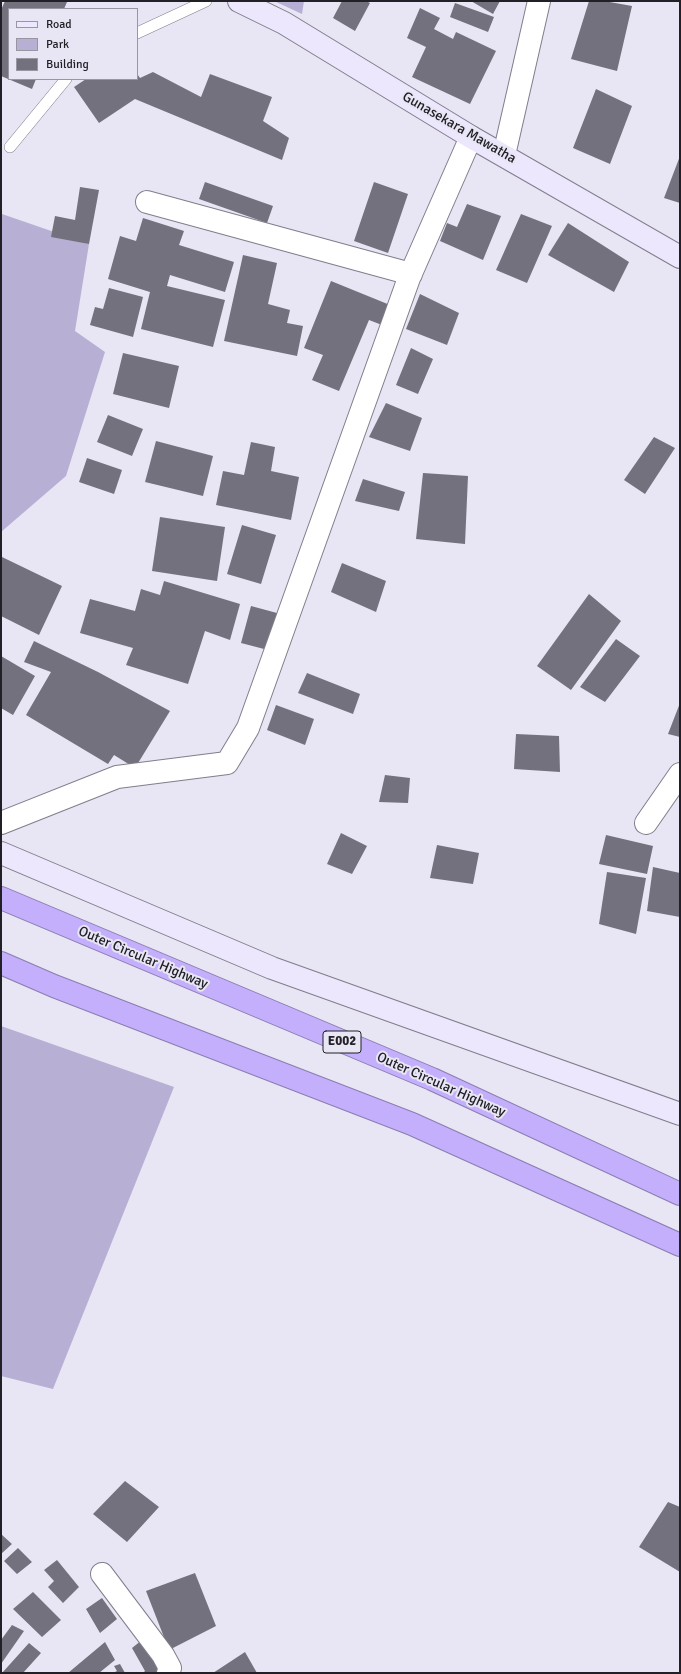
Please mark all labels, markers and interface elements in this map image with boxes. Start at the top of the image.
legend [8,8,138,80]
text: Road [46,17,72,32]
text: Park [46,37,69,52]
text: Building [46,57,89,72]
street label: Gunasekara Mawatha [399,89,519,167]
street label: Outer Circular Highway [76,923,210,993]
road number: E002 [323,1031,361,1053]
street label: Outer Circular Highway [374,1049,508,1121]

